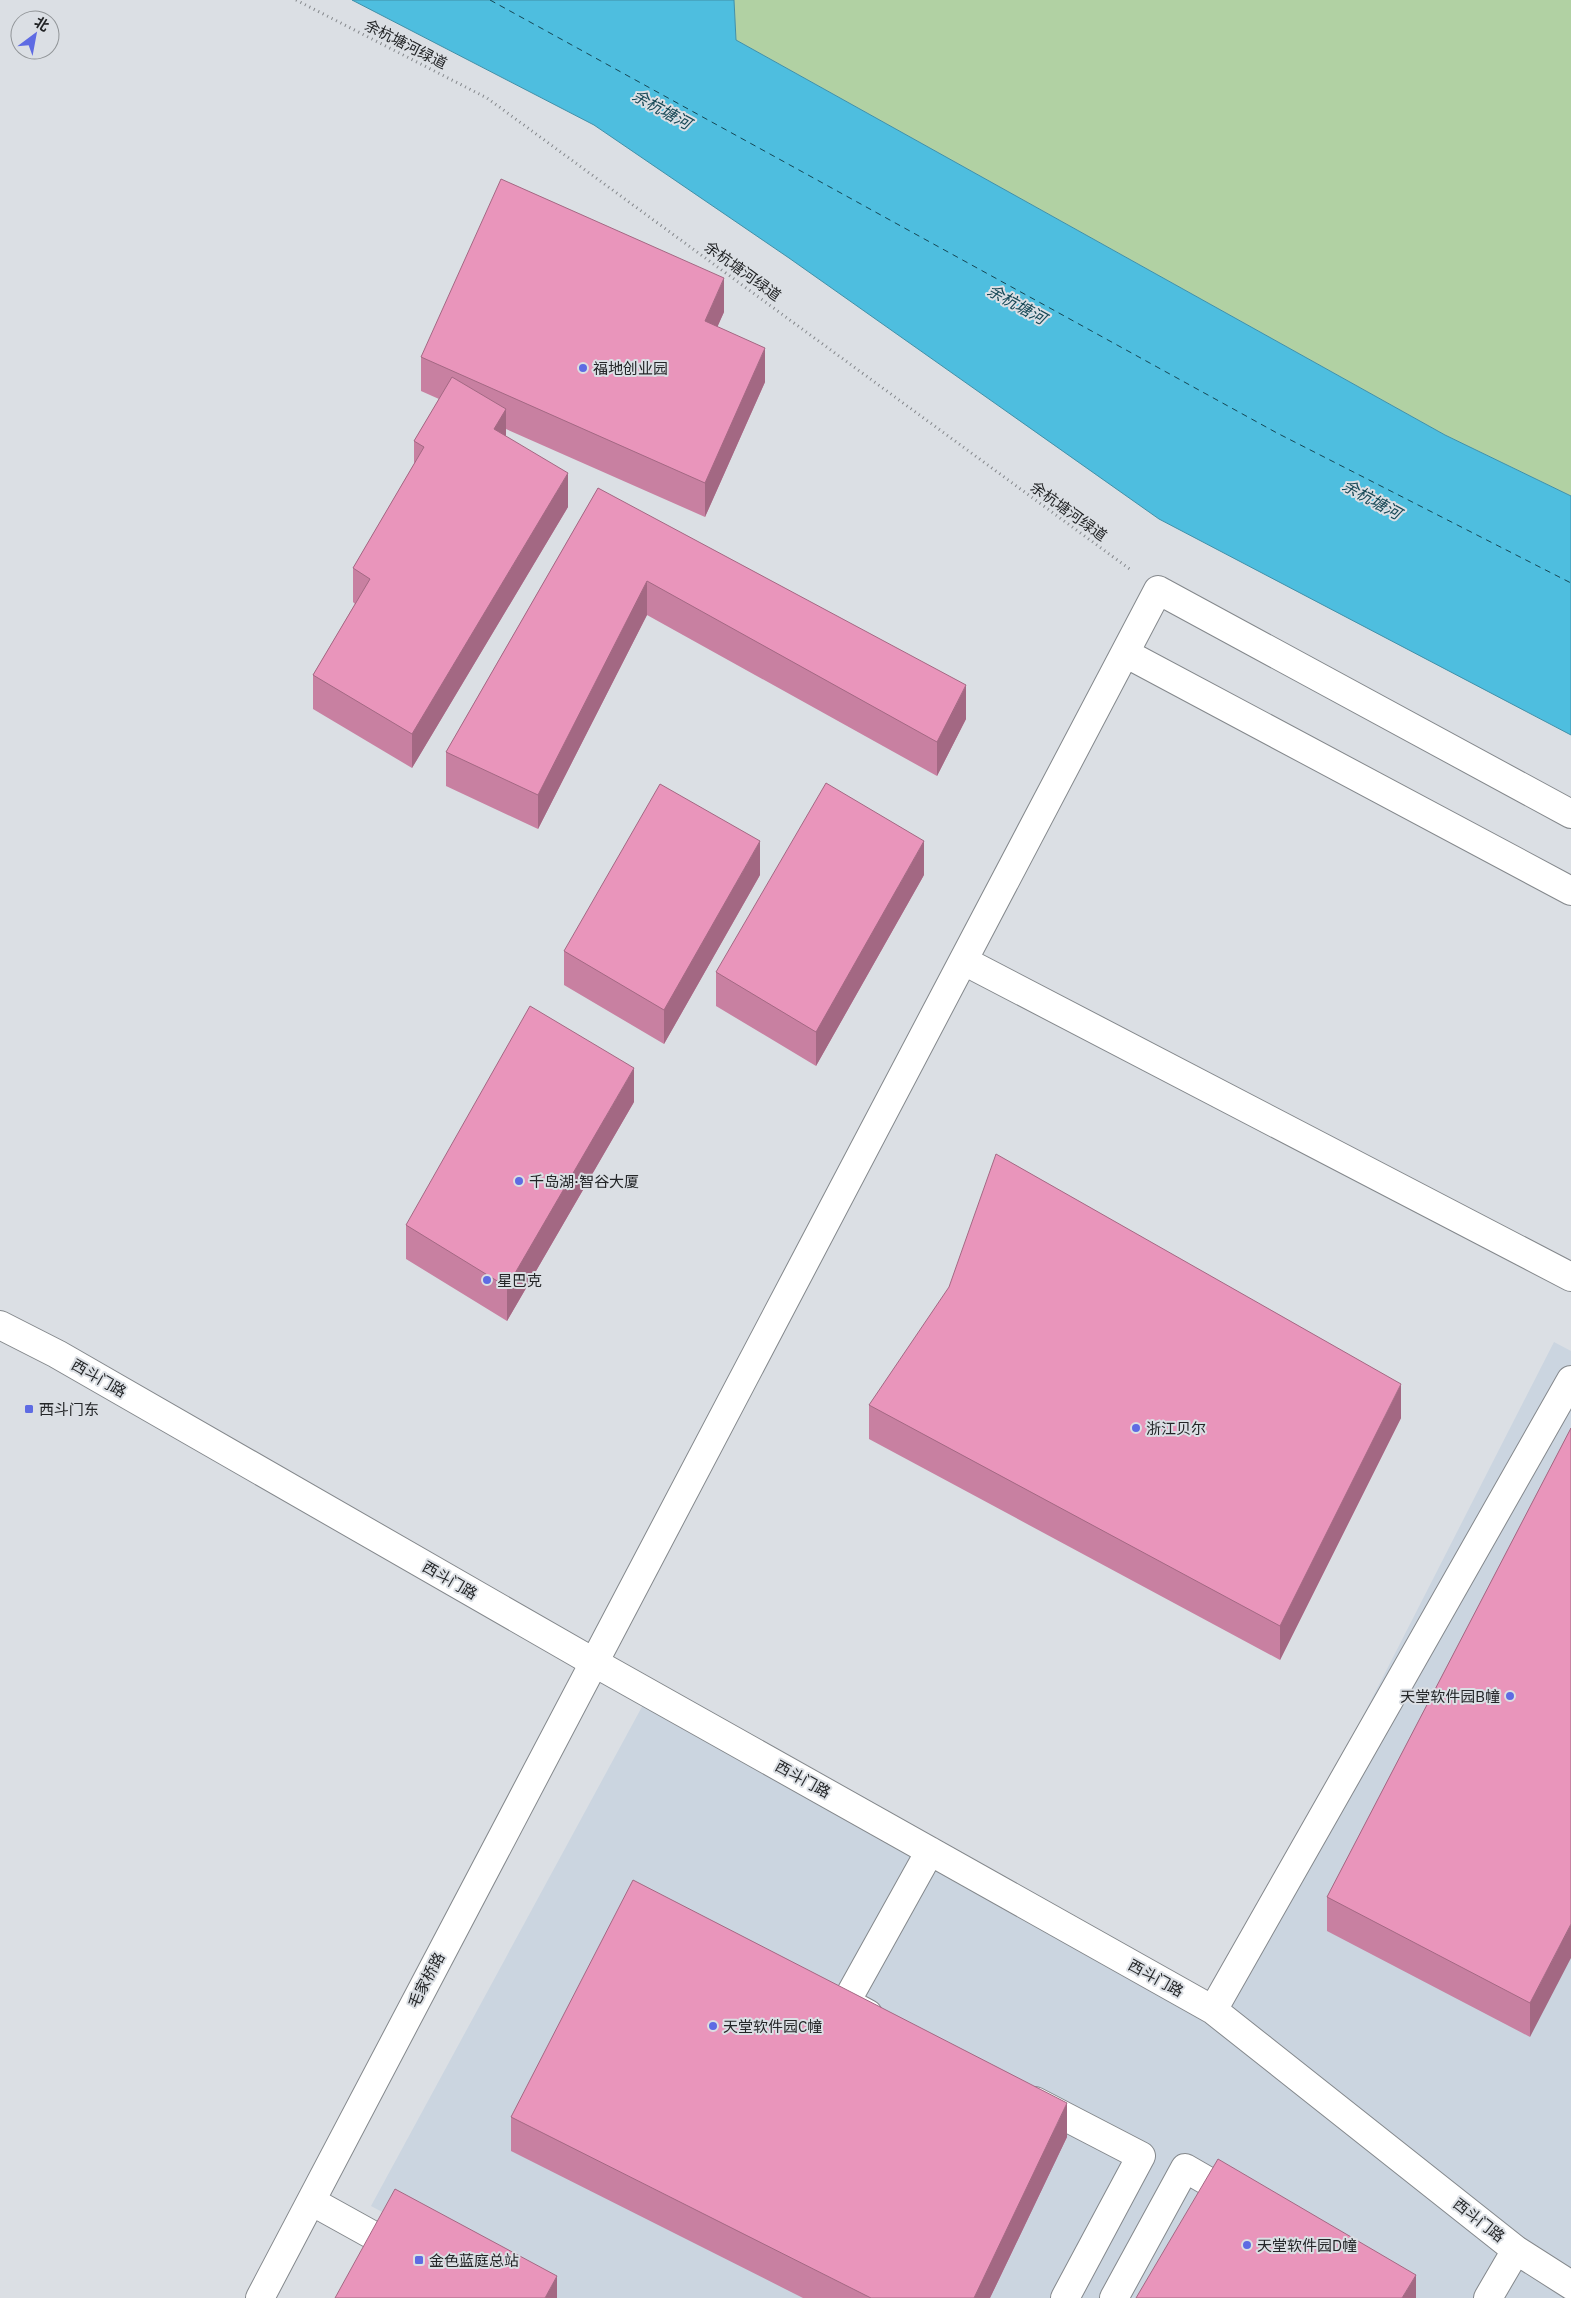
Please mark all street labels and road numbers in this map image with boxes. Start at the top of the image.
street label: 余杭塘河绿道 [362,15,450,73]
street label: 余杭塘河绿道 [701,237,785,305]
street label: 余杭塘河绿道 [1027,477,1111,545]
street label: 西斗门路 [68,1355,130,1401]
street label: 西斗门路 [419,1557,481,1603]
street label: 西斗门路 [772,1756,834,1802]
street label: 毛家桥路 [404,1949,448,2011]
street label: 西斗门路 [1125,1955,1187,2001]
street label: 西斗门路 [1450,2194,1508,2246]

